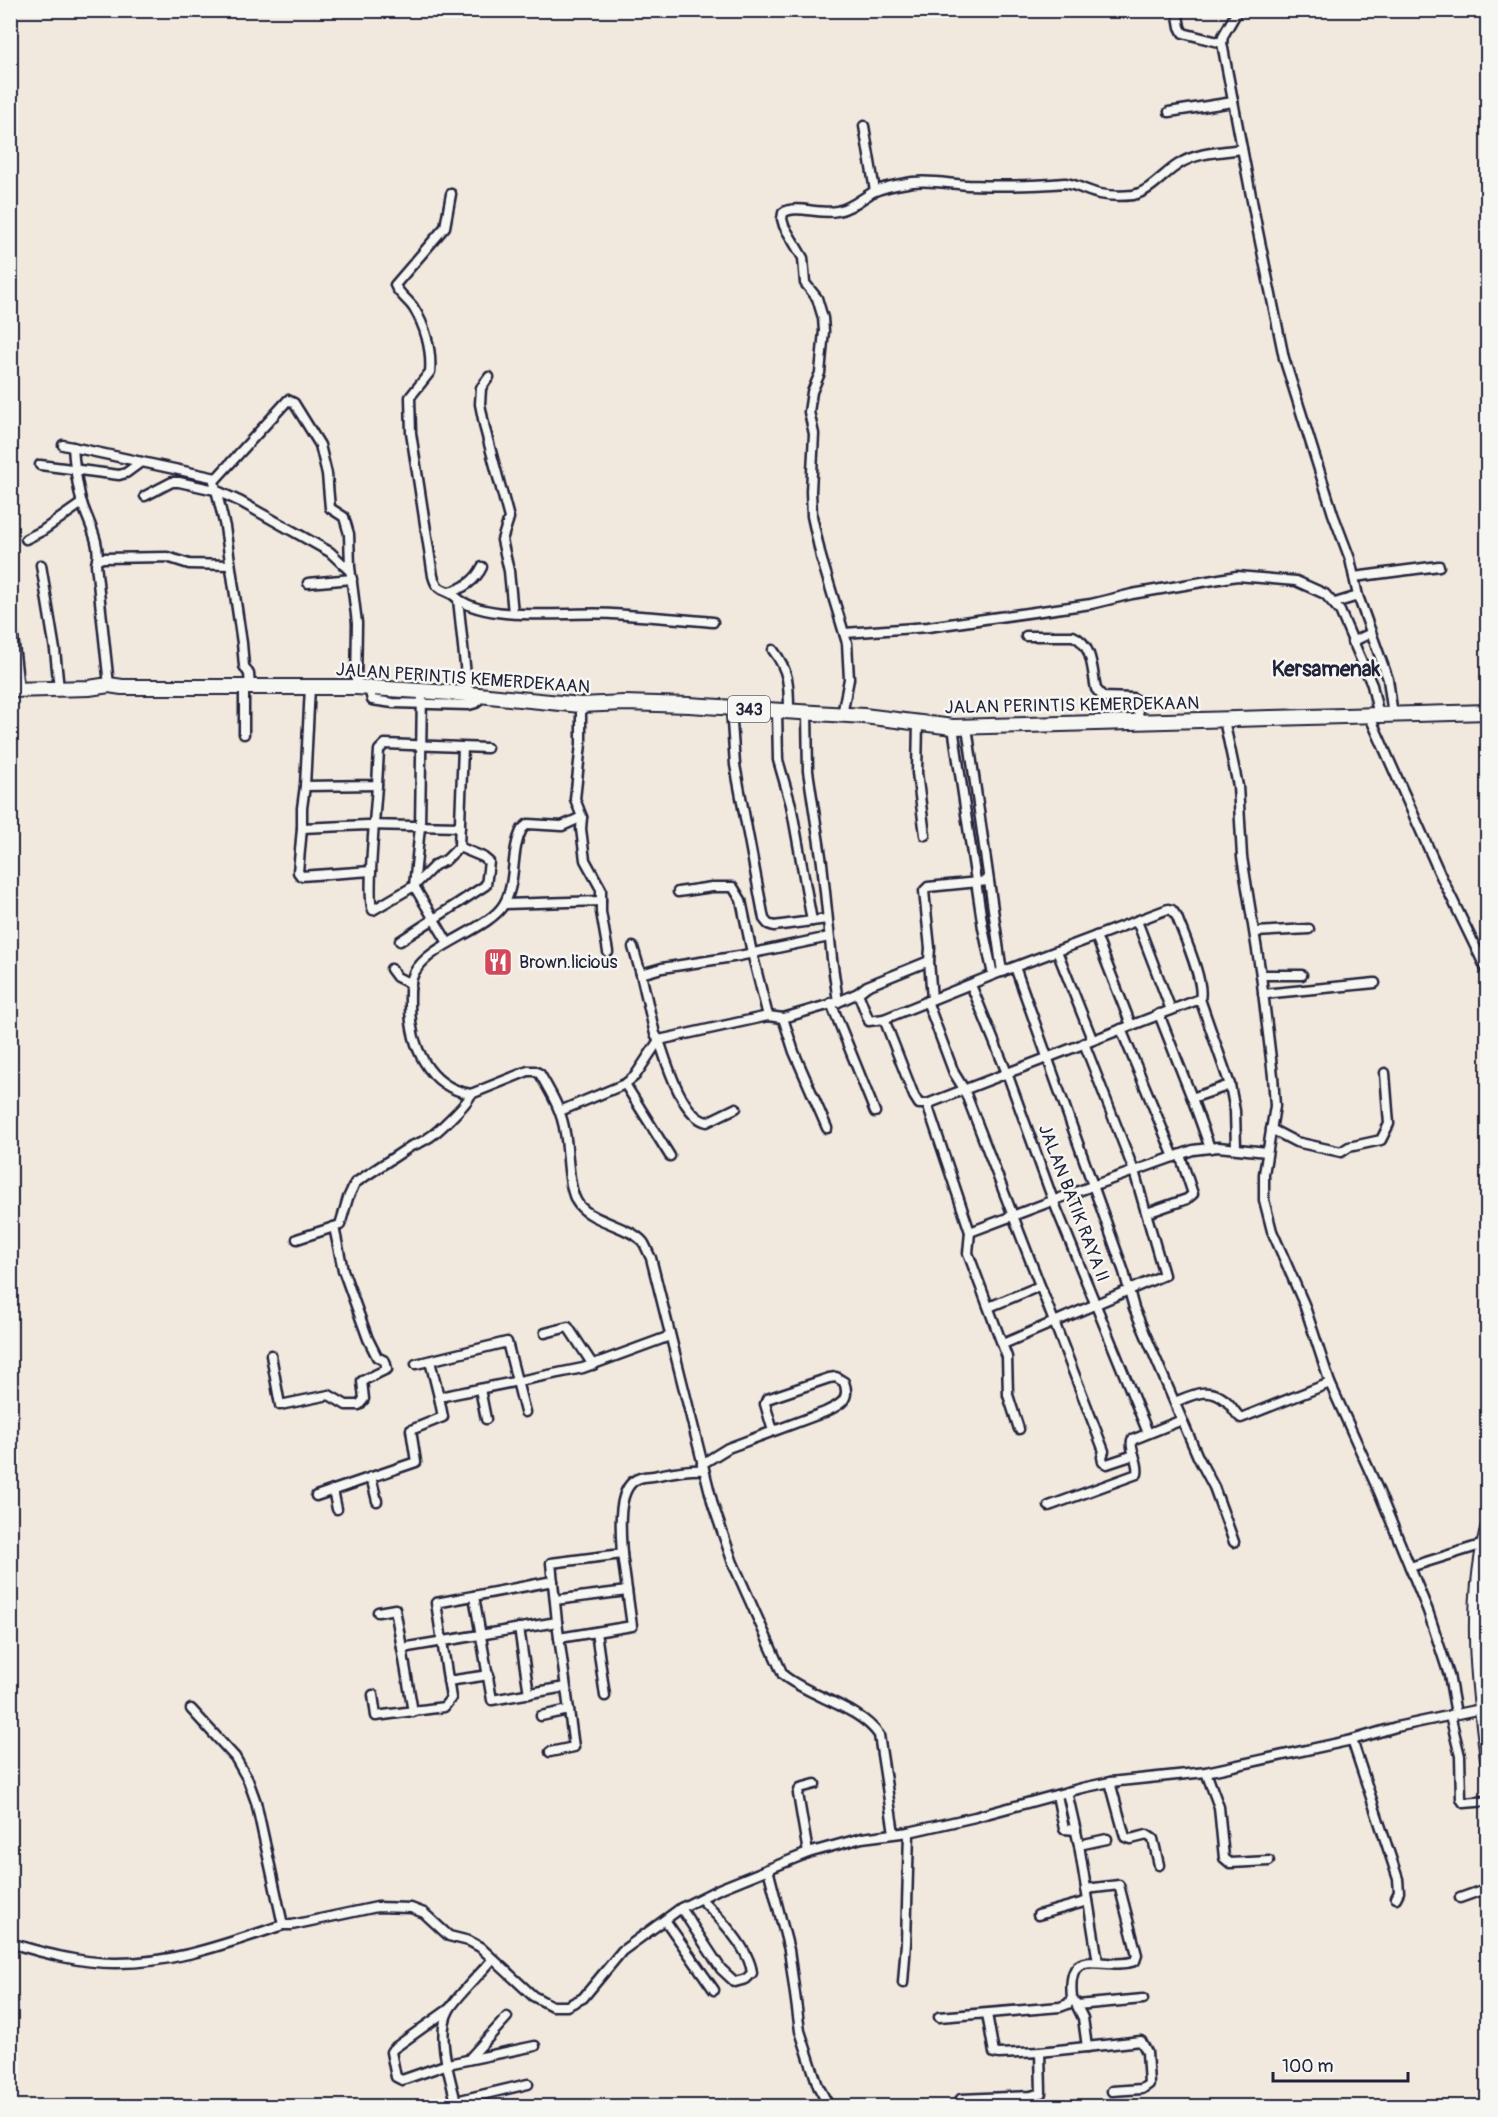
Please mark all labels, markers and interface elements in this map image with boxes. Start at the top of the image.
district label: Kersamenak [1272,656,1381,683]
street label: JALAN PERINTIS KEMERDEKAAN [335,658,591,699]
street label: JALAN PERINTIS KEMERDEKAAN [945,692,1200,719]
road number: 343 [728,696,770,722]
restaurant icon: Brown.licious [482,946,514,978]
place label: Brown.licious [519,951,618,974]
street label: JALAN BATIK RAYA II [1033,1121,1114,1285]
scale bar [1273,2045,1408,2083]
text: 100 m [1282,2055,1334,2078]

